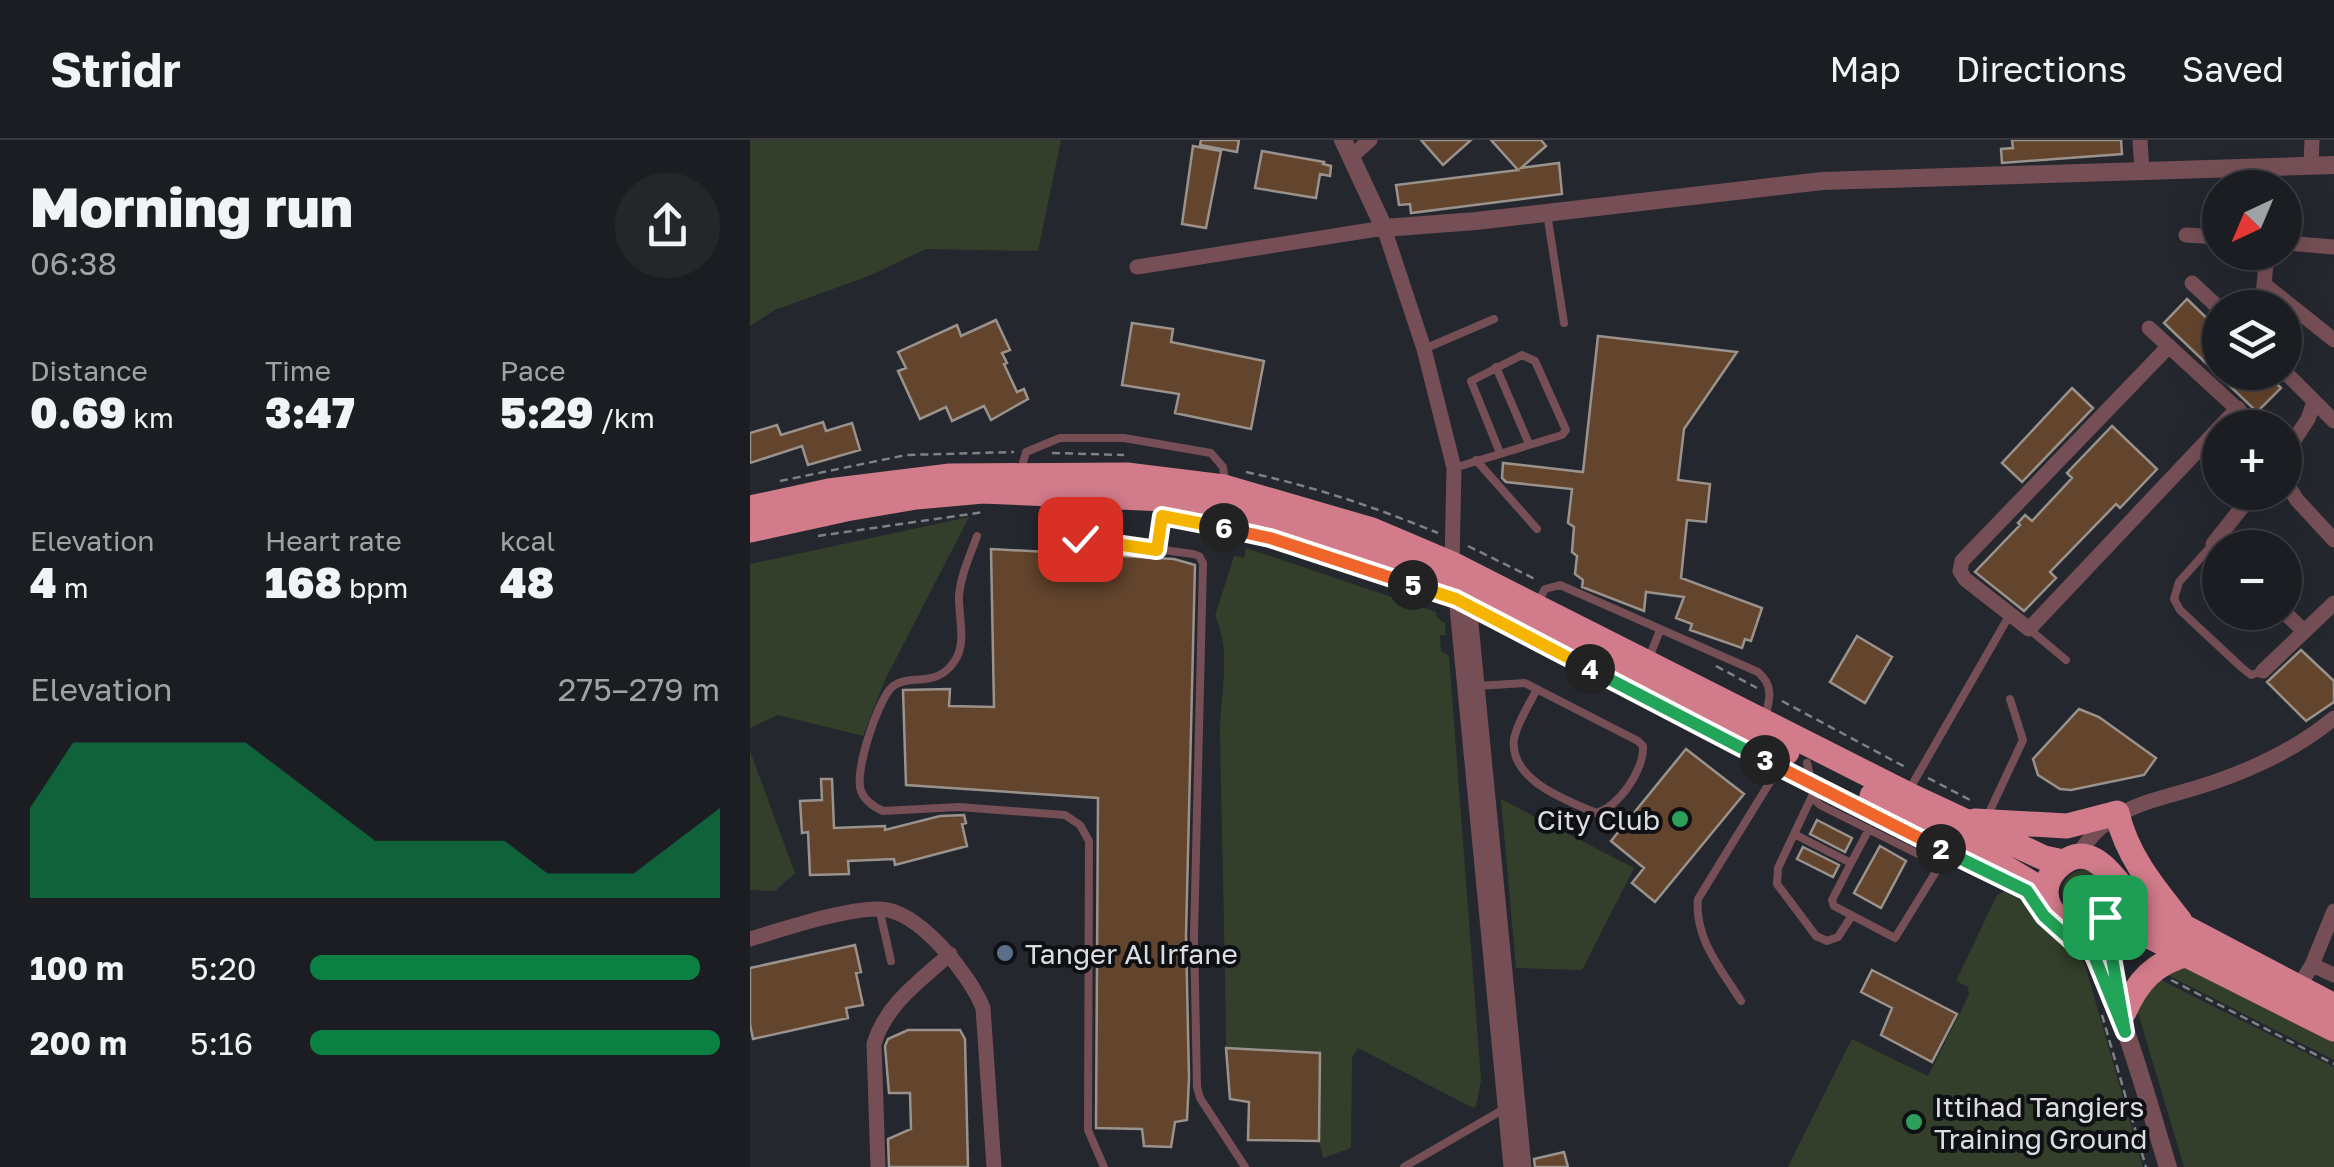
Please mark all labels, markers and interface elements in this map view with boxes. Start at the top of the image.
text: Stridr [50,40,181,98]
text: Map [1829,48,1901,90]
text: Directions [1956,48,2127,90]
text: Saved [2182,48,2284,90]
north arrow [2202,170,2302,270]
map controls [2202,170,2302,630]
text: Morning run [30,173,353,239]
button: share [615,173,720,278]
text: 06:38 [30,244,117,282]
button: layers [2202,290,2302,390]
text: Distance [30,354,148,387]
text: Time [265,354,331,387]
text: Pace [500,354,565,387]
text: 0.69 [30,387,126,437]
text: 3:47 [265,387,355,437]
text: 5:29 [500,387,594,437]
text: km [126,401,174,434]
text: /km [594,401,655,434]
button: + [2202,410,2302,510]
pin [1038,497,1123,582]
pin: 6 [1199,503,1249,553]
text: 6 [1215,511,1233,544]
icon: check [1053,512,1108,567]
text: Elevation [30,524,155,557]
text: Heart rate [265,524,402,557]
text: kcal [500,524,555,557]
button: − [2202,530,2302,630]
text: 4 [30,557,57,607]
text: 168 [265,557,342,607]
text: 48 [500,557,554,607]
pin: 5 [1388,560,1438,610]
text: 5 [1404,568,1422,601]
text: m [57,571,88,604]
text: bpm [342,571,408,604]
pin: 4 [1565,644,1615,694]
text: 4 [1581,652,1599,685]
text: Elevation [30,670,172,708]
text: 275–279 m [558,670,720,708]
pin: 3 [1740,735,1790,785]
text: 3 [1756,743,1774,776]
place label: City Club [1537,803,1660,836]
marker: City Club [1669,808,1691,830]
pin: 2 [1916,824,1966,874]
text: 2 [1932,832,1950,865]
pin [2063,875,2148,960]
icon: arrive [2078,890,2133,945]
place label: Tanger Al Irfane [1025,937,1238,970]
marker: Tanger Al Irfane [994,942,1016,964]
text: 100 m [30,949,124,987]
text: 5:20 [190,949,257,987]
text: 200 m [30,1024,127,1062]
text: 5:16 [190,1024,253,1062]
place label: Ittihad Tangiers Training Ground [1934,1090,2148,1155]
marker: Ittihad Tangiers Training Ground [1903,1111,1925,1133]

